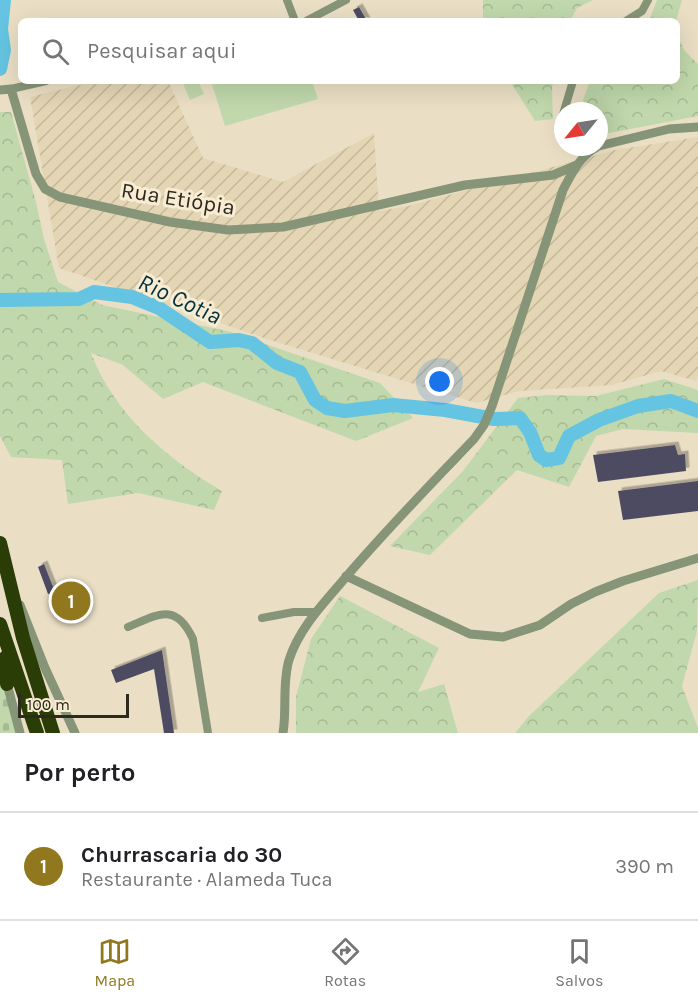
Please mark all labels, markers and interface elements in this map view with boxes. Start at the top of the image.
search box [18,18,680,84]
icon: search [39,35,72,68]
text: Pesquisar aqui [87,38,236,64]
north arrow [554,102,608,156]
street label: Rua Etiópia [119,177,237,221]
water label: Rio Cotia [134,268,226,330]
your location [425,367,454,396]
pin: 1 [52,578,90,624]
scale bar [18,691,129,718]
text: 100 m [27,695,70,714]
text: Por perto [24,757,135,788]
text: Churrascaria do 30 [81,842,282,868]
text: 1 [40,855,47,878]
text: 390 m [615,855,674,878]
text: Restaurante · Alameda Tuca [81,868,333,891]
tab: Mapa [95,935,135,990]
tab: Rotas [324,935,366,990]
tab: Salvos [555,935,603,990]

